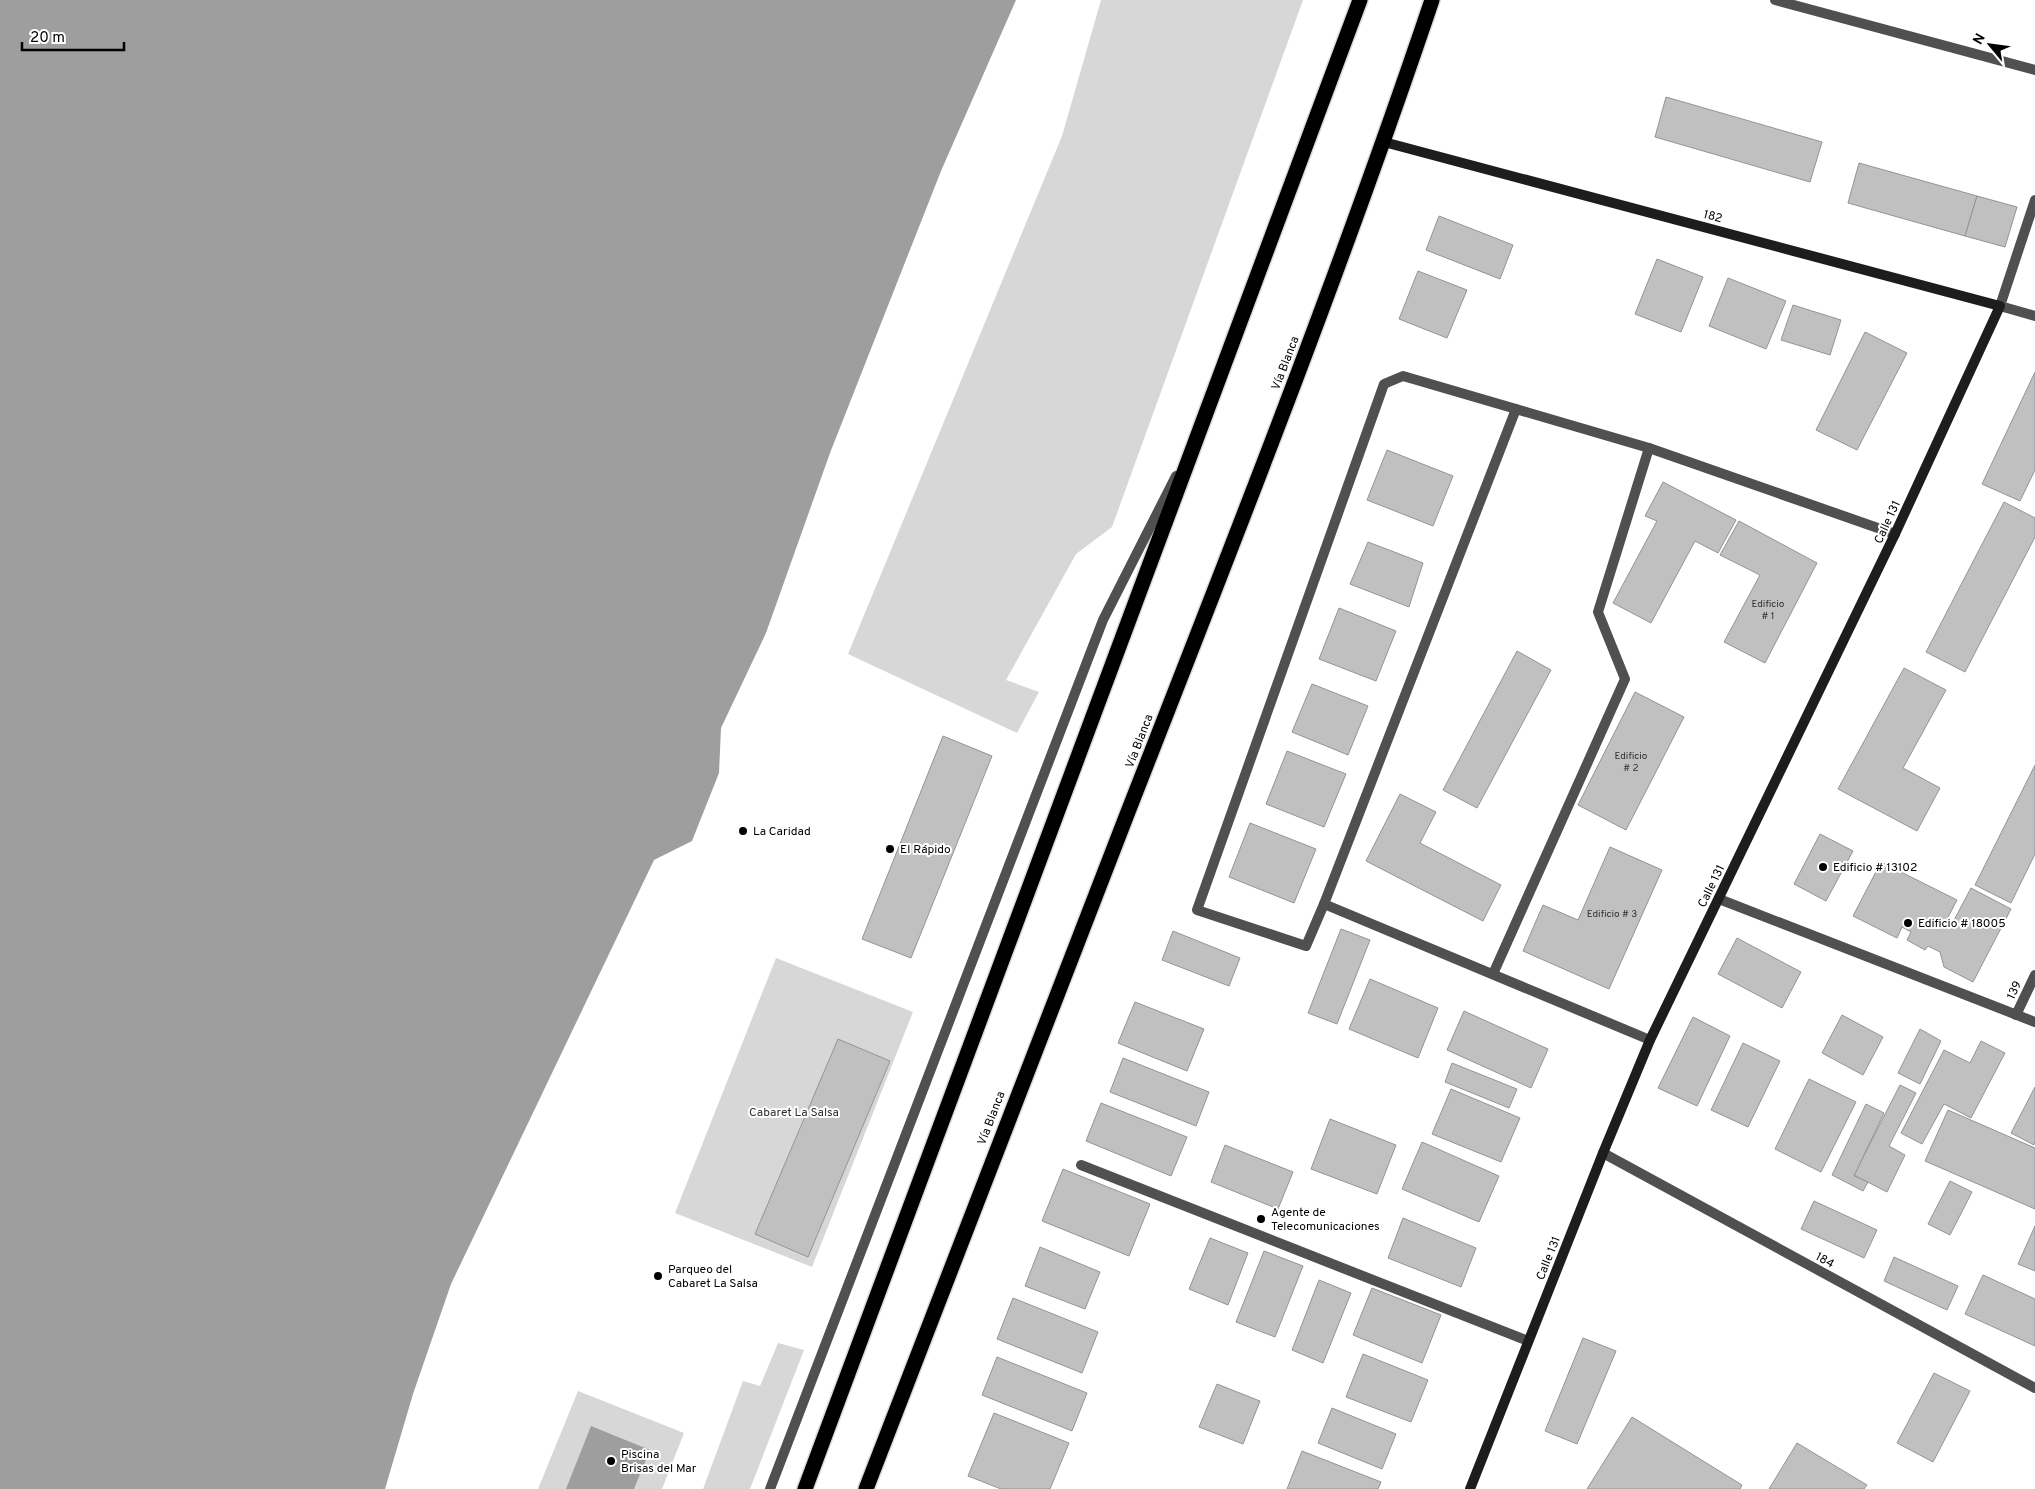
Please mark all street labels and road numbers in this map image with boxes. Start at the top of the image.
street label: 182 [1702,207,1724,227]
street label: Vía Blanca [1268,334,1304,393]
street label: Calle 131 [1871,498,1905,547]
street label: Vía Blanca [1122,712,1158,771]
street label: Calle 131 [1695,862,1729,911]
street label: 139 [2004,979,2026,1002]
street label: Vía Blanca [974,1089,1010,1148]
street label: Calle 131 [1533,1234,1565,1283]
street label: 184 [1812,1249,1837,1273]

